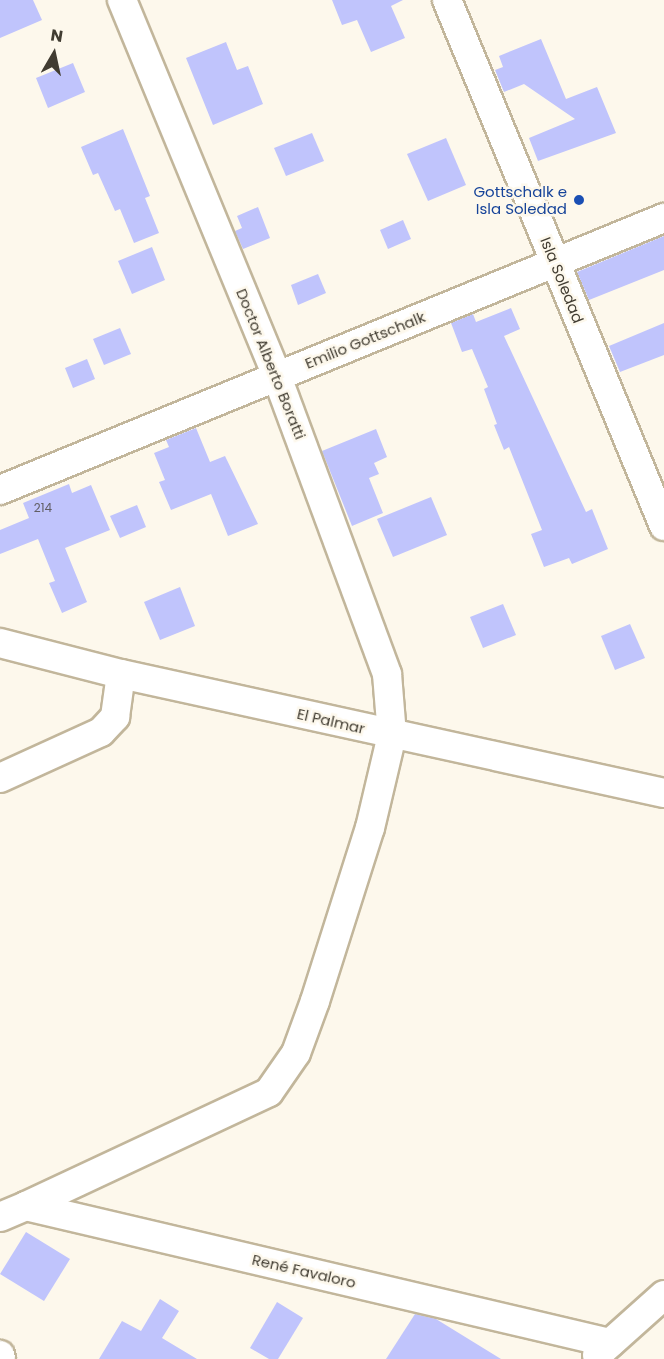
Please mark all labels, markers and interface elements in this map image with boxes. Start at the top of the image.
text: N [49,23,65,48]
north arrow [24,24,84,84]
place label: Gottschalk e Isla Soledad [473,182,567,217]
marker: Gottschalk e Isla Soledad [572,193,586,207]
street label: Isla Soledad [537,234,587,326]
street label: Doctor Alberto Boratti [232,286,310,442]
street label: Emilio Gottschalk [302,308,428,372]
house number: 214 [34,501,52,515]
street label: El Palmar [295,704,367,738]
street label: René Favaloro [250,1250,358,1292]

